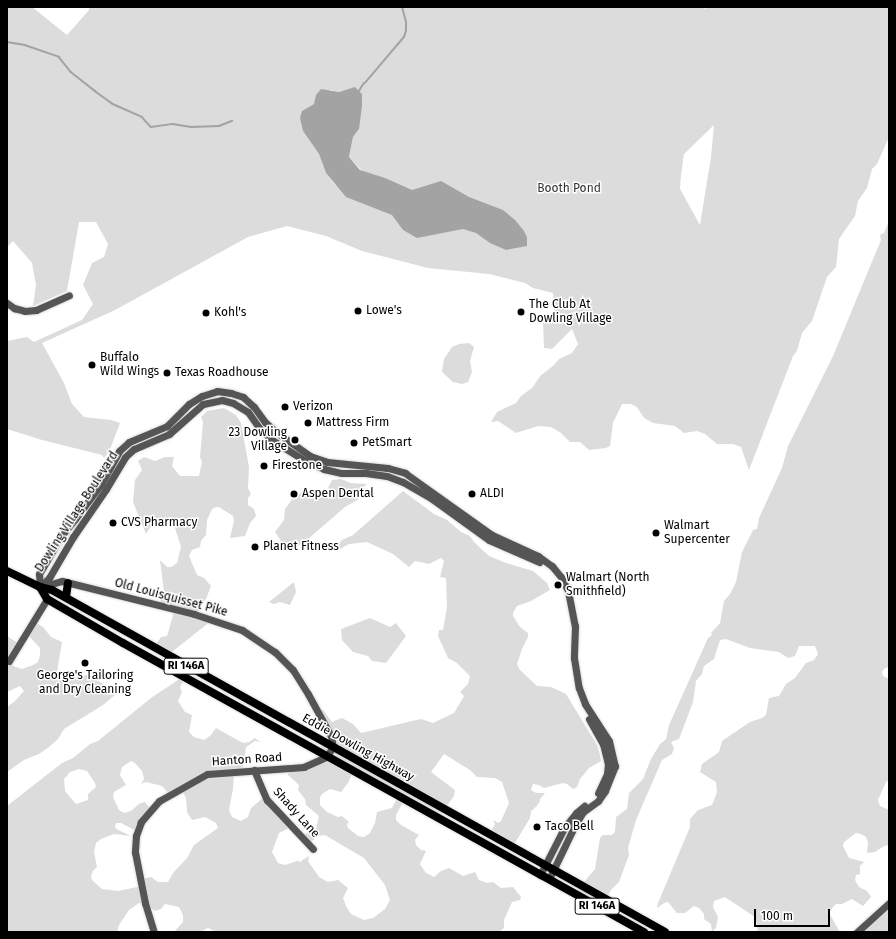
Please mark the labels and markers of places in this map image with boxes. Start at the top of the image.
place label: The Club At Dowling Village [529,298,612,326]
place label: Lowe's [366,304,402,318]
place label: Kohl's [214,306,246,320]
marker: Lowe's [353,306,363,316]
marker: The Club At Dowling Village [516,307,526,317]
marker: Kohl's [201,308,211,318]
place label: Buffalo Wild Wings [100,351,159,379]
marker: Buffalo Wild Wings [87,360,97,370]
place label: Texas Roadhouse [175,366,269,380]
marker: Texas Roadhouse [162,368,172,378]
place label: Verizon [293,400,333,414]
marker: Verizon [280,402,290,412]
place label: Mattress Firm [316,416,389,430]
marker: Mattress Firm [303,418,313,428]
place label: 23 Dowling Village [228,426,287,454]
marker: 23 Dowling Village [290,435,300,445]
place label: PetSmart [362,436,412,450]
marker: PetSmart [349,438,359,448]
place label: Firestone [272,459,322,473]
marker: Firestone [259,461,269,471]
place label: Aspen Dental [302,487,374,501]
place label: ALDI [480,487,504,501]
marker: Aspen Dental [289,489,299,499]
marker: ALDI [467,489,477,499]
place label: CVS Pharmacy [121,516,197,530]
marker: CVS Pharmacy [108,518,118,528]
place label: Walmart Supercenter [664,519,730,547]
marker: Walmart Supercenter [651,528,661,538]
place label: Planet Fitness [263,540,339,554]
marker: Planet Fitness [250,542,260,552]
place label: Walmart (North Smithfield) [566,571,650,599]
marker: Walmart (North Smithfield) [553,580,563,590]
marker: George's Tailoring and Dry Cleaning [80,658,90,668]
place label: George's Tailoring and Dry Cleaning [37,669,133,697]
place label: Taco Bell [545,820,594,834]
marker: Taco Bell [532,822,542,832]

